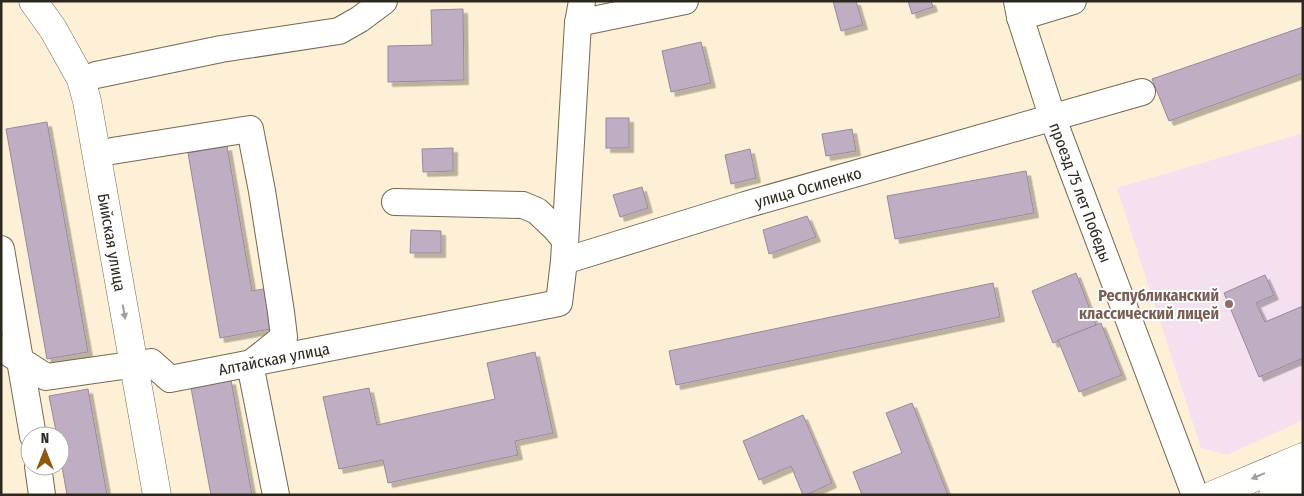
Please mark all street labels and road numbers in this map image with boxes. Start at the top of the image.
street label: проезд 75 лет Победы [1045,120,1115,265]
street label: улица Осипенко [753,163,864,212]
street label: Бийская улица [94,192,130,293]
street label: Алтайская улица [217,339,331,379]

